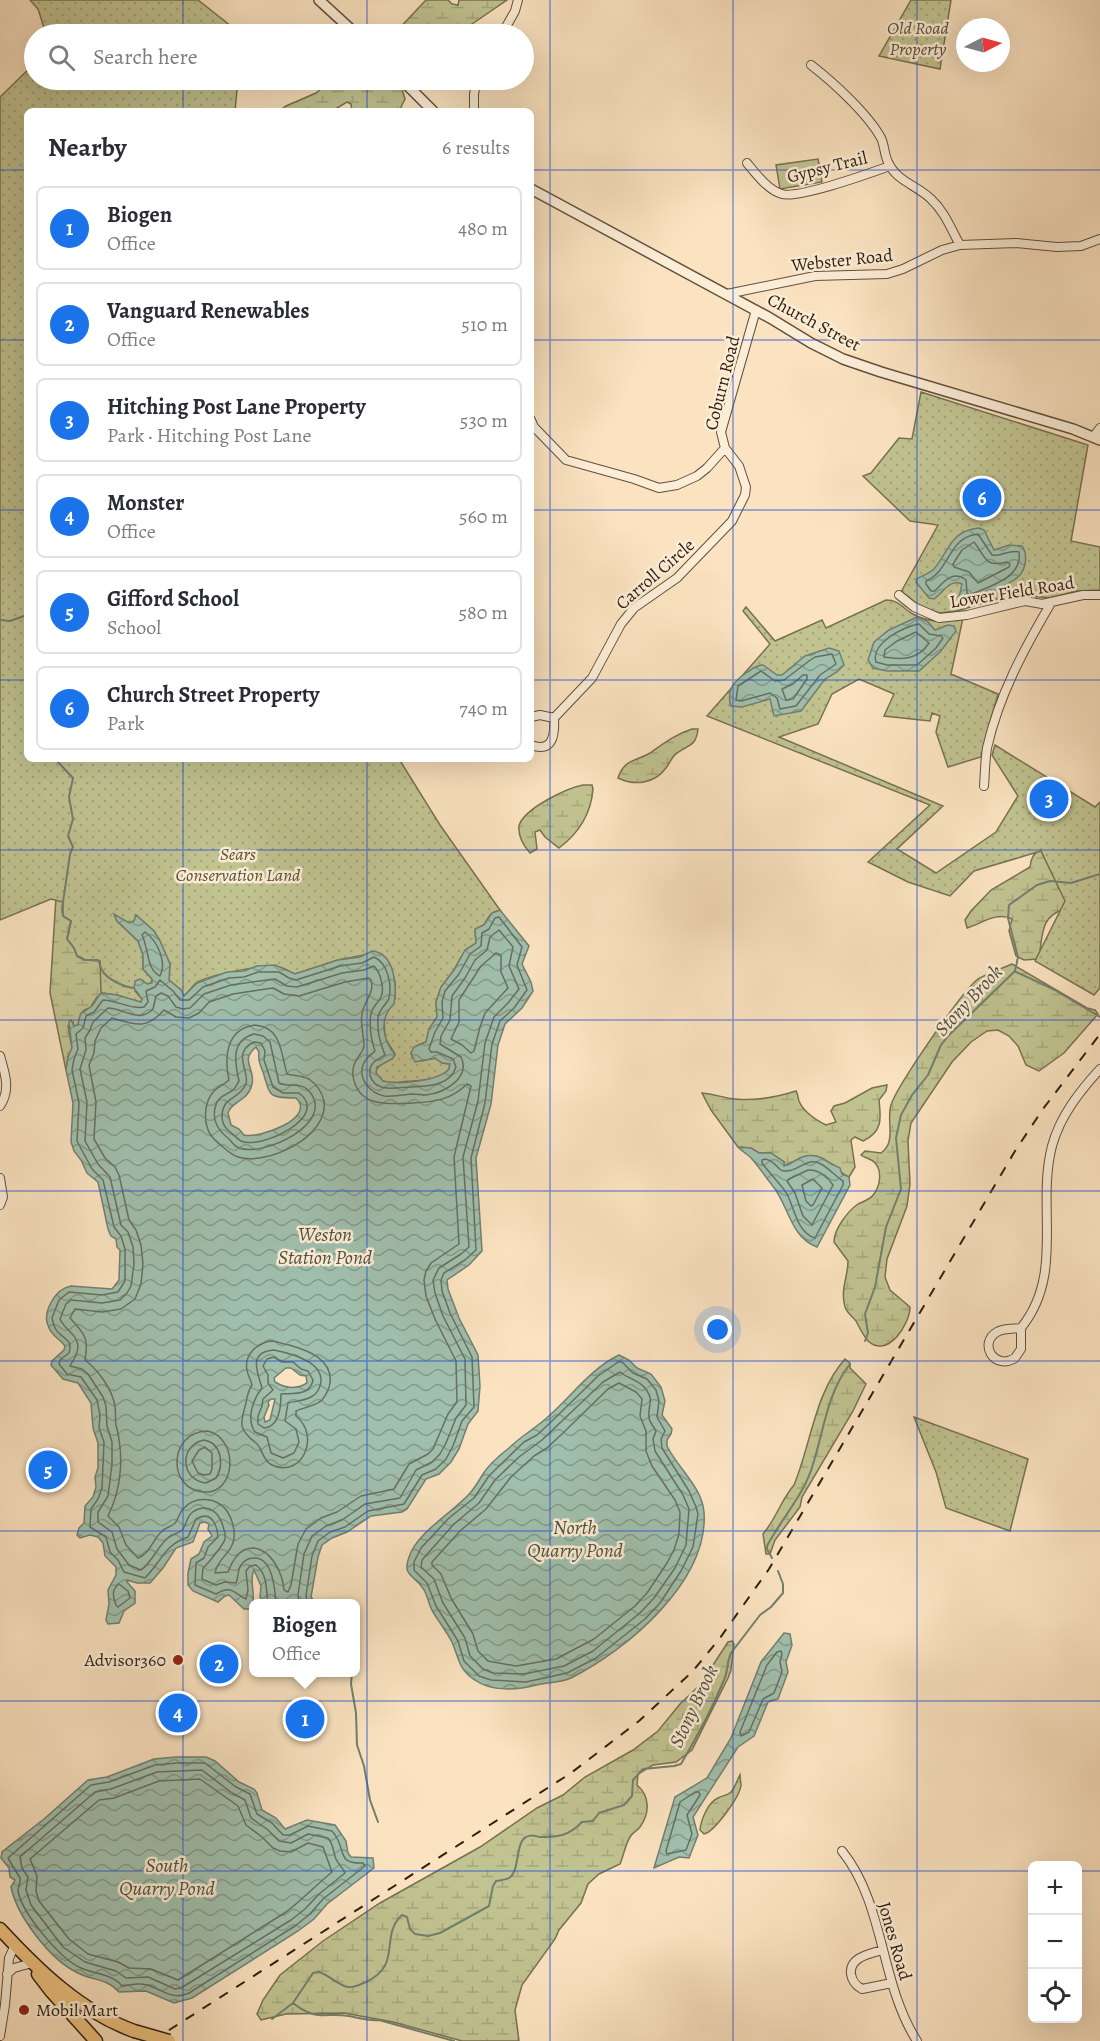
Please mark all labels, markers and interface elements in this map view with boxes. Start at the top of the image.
park label: Old Road Property [887,16,950,61]
north arrow [956,18,1010,72]
search box [24,24,534,90]
icon: search [45,41,78,74]
text: Search here [93,42,198,72]
text: Nearby [48,130,127,165]
text: 6 results [442,134,510,161]
street label: Gypsy Trail [784,145,870,189]
text: Biogen [107,200,172,230]
text: 1 [66,215,73,242]
text: 480 m [458,215,508,242]
text: Office [107,230,156,257]
street label: Webster Road [789,243,894,277]
street label: Church Street [763,287,865,357]
text: Vanguard Renewables [107,296,309,326]
text: 2 [65,311,74,338]
text: 510 m [461,311,508,338]
text: Office [107,326,156,353]
street label: Coburn Road [699,333,745,433]
text: Hitching Post Lane Property [107,392,366,422]
text: 3 [65,407,74,434]
text: 530 m [460,407,508,434]
text: Park · Hitching Post Lane [107,422,311,449]
pin: 6 [962,476,1002,520]
text: Monster [107,488,184,518]
text: 4 [65,503,74,530]
text: 560 m [459,503,508,530]
text: Office [107,518,156,545]
street label: Carroll Circle [610,533,700,615]
street label: Lower Field Road [948,570,1076,614]
text: Gifford School [107,584,239,614]
text: 5 [65,599,74,626]
text: 580 m [458,599,508,626]
text: School [107,614,161,641]
text: Church Street Property [107,680,319,710]
text: 6 [65,695,74,722]
text: 740 m [459,695,508,722]
text: Park [107,710,145,737]
pin: 3 [1030,776,1068,822]
park label: Sears Conservation Land [176,842,301,887]
water label: Stony Brook [928,959,1008,1042]
water label: Weston Station Pond [278,1221,373,1271]
your location [703,1315,732,1344]
pin: 5 [28,1448,68,1492]
water label: North Quarry Pond [527,1514,624,1564]
popup [249,1599,360,1677]
text: Biogen [272,1610,337,1640]
text: Office [272,1640,321,1667]
pin: 2 [200,1642,238,1686]
place label: Advisor360 [84,1648,166,1672]
marker: Advisor360 [171,1653,185,1667]
water label: Stony Brook [663,1660,724,1752]
pin: 4 [158,1690,198,1736]
pin: 1 [286,1696,324,1742]
water label: South Quarry Pond [119,1852,216,1902]
map controls [1028,1861,1082,2023]
button: + [1028,1861,1082,1915]
street label: Jones Road [872,1899,918,1983]
button: − [1028,1915,1082,1969]
button: locate [1028,1969,1082,2023]
place label: Mobil Mart [36,1998,118,2022]
marker: Mobil Mart [17,2003,31,2017]

